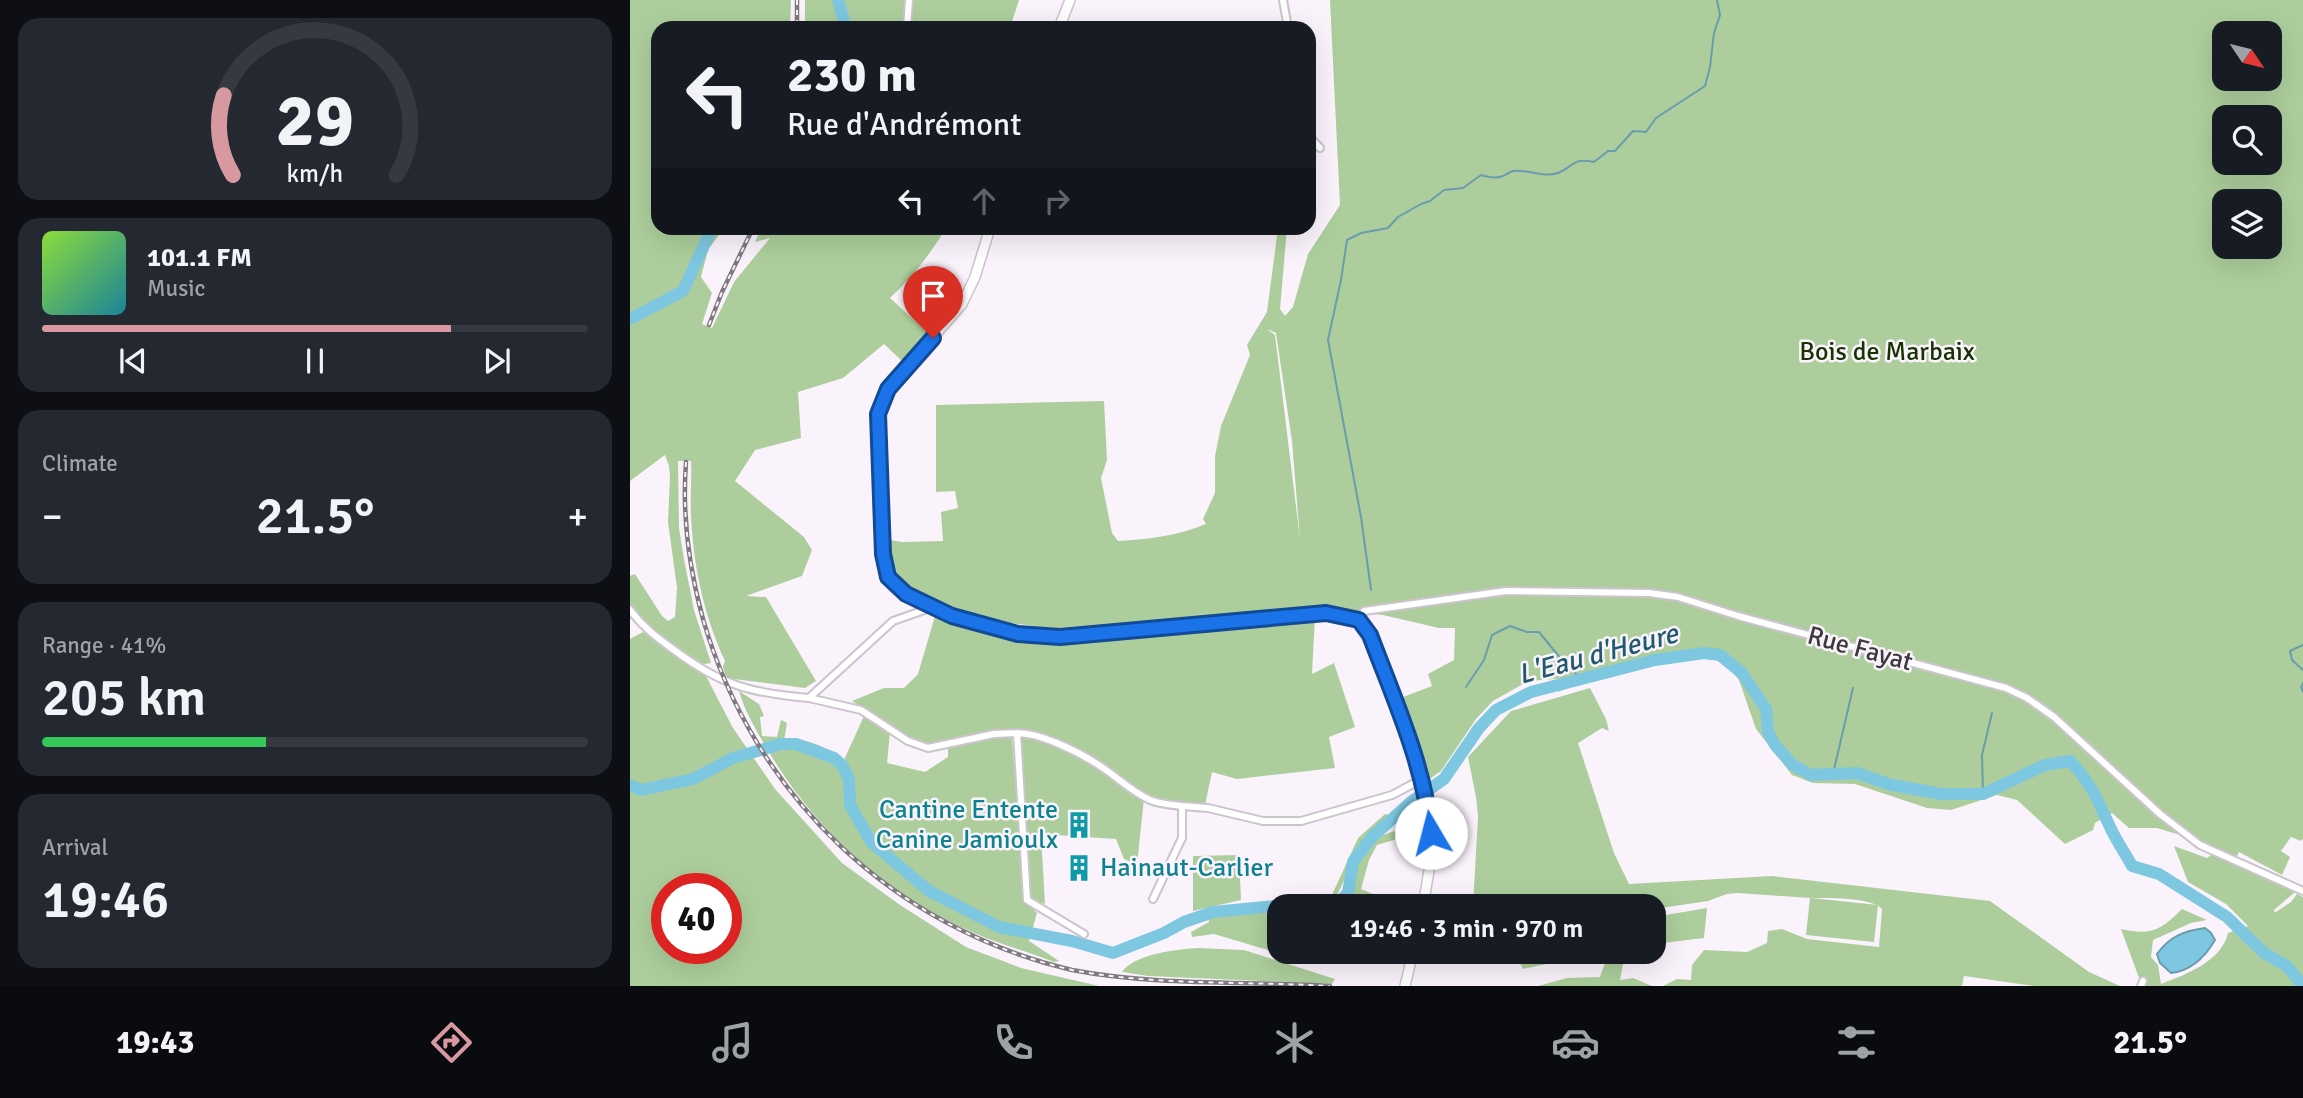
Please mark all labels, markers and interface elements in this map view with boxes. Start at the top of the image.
north arrow [2212,21,2282,91]
map controls [2212,21,2282,259]
text: 230 m [787,45,917,105]
icon: left [672,49,763,140]
text: 29 [276,77,354,166]
text: Rue d'Andrémont [787,105,1022,144]
button: search [2212,105,2282,175]
text: km/h [287,158,343,189]
icon: left [892,182,930,220]
icon: ahead [965,182,1003,220]
icon: right [1038,182,1076,220]
button: layers [2212,189,2282,259]
text: 101.1 FM [147,242,252,274]
pin [903,266,963,338]
text: Music [147,274,205,303]
icon: arrive [914,277,952,315]
park label: Bois de Marbaix [1799,336,1975,368]
icon: previous [114,342,152,380]
icon: pause [296,342,334,380]
icon: next [478,342,516,380]
text: Climate [42,449,118,478]
text: 21.5° [256,484,374,548]
text: − [42,493,63,540]
text: + [567,493,588,540]
water label: L'Eau d'Heure [1514,616,1684,692]
street label: Rue Fayat [1804,620,1916,678]
text: Range · 41% [42,631,166,660]
text: 205 km [42,666,206,730]
place label: Cantine Entente Canine Jamioulx [876,794,1058,856]
position arrow [1394,796,1468,870]
building icon: Cantine Entente Canine Jamioulx [1064,810,1094,840]
text: Arrival [42,833,108,862]
place label: Hainaut-Carlier [1100,852,1273,884]
building icon: Hainaut-Carlier [1064,853,1094,883]
text: 19:46 [42,868,169,932]
speed limit sign: 40 [651,873,742,964]
text: 19:46 · 3 min · 970 m [1350,913,1583,945]
icon: directions [427,1018,476,1067]
icon: music [708,1018,757,1067]
icon: phone [989,1018,1038,1067]
icon: climate [1270,1018,1319,1067]
icon: car [1551,1018,1600,1067]
icon: filters [1832,1018,1881,1067]
text: 19:43 [116,1023,195,1062]
text: 21.5° [2113,1023,2187,1062]

